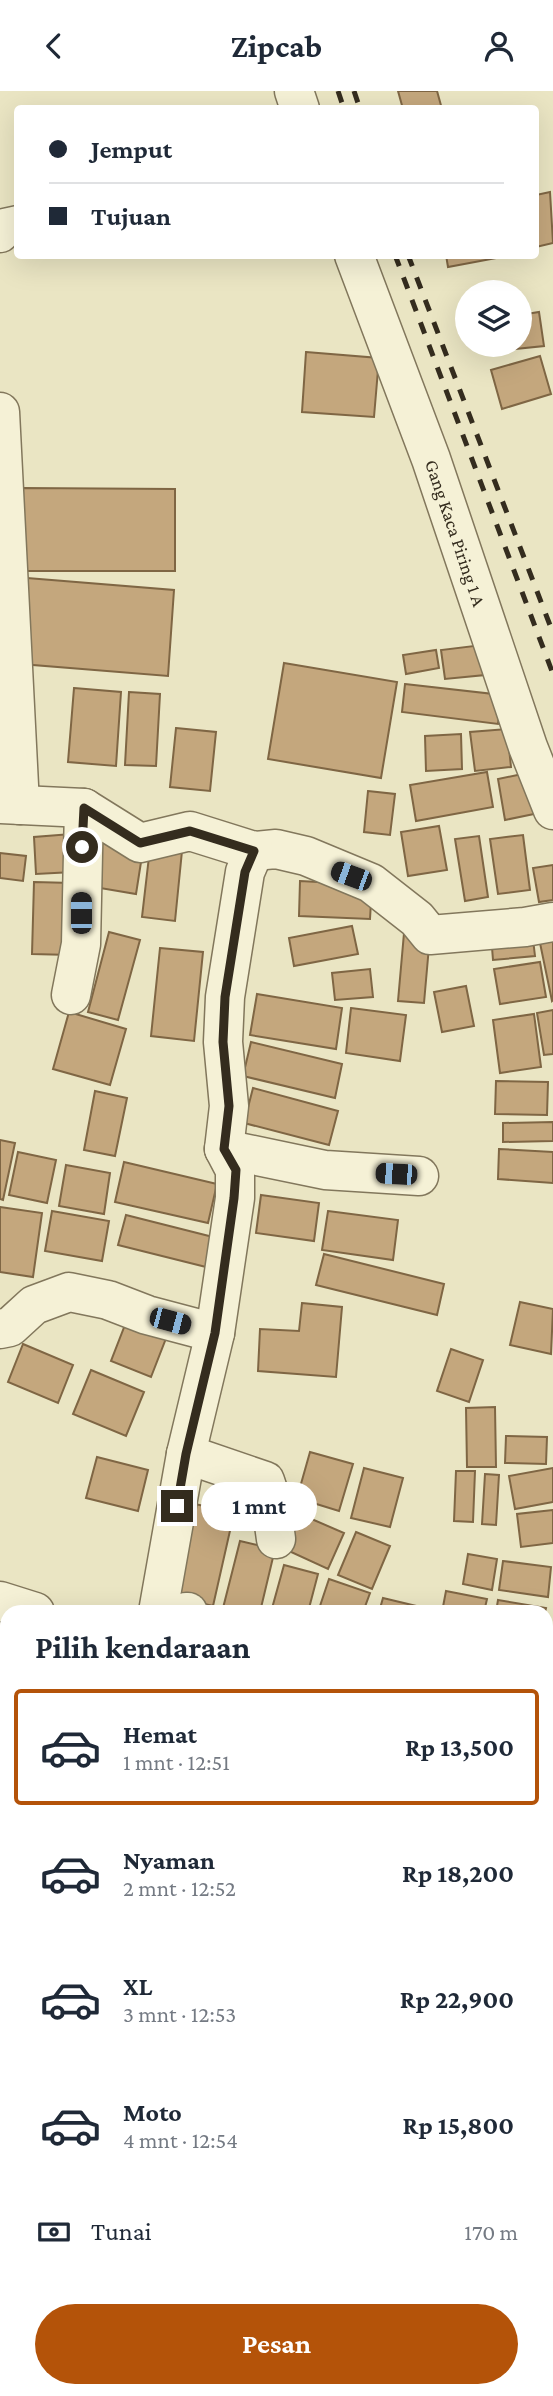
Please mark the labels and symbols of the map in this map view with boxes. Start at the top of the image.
street label: Gang Kaca Piring 1 A [421,457,490,609]
route start [66,831,98,863]
car [328,859,375,893]
car [71,892,92,934]
car [375,1162,418,1186]
car [147,1305,194,1337]
callout: 1 mnt [202,1481,317,1531]
route end [161,1490,193,1522]

